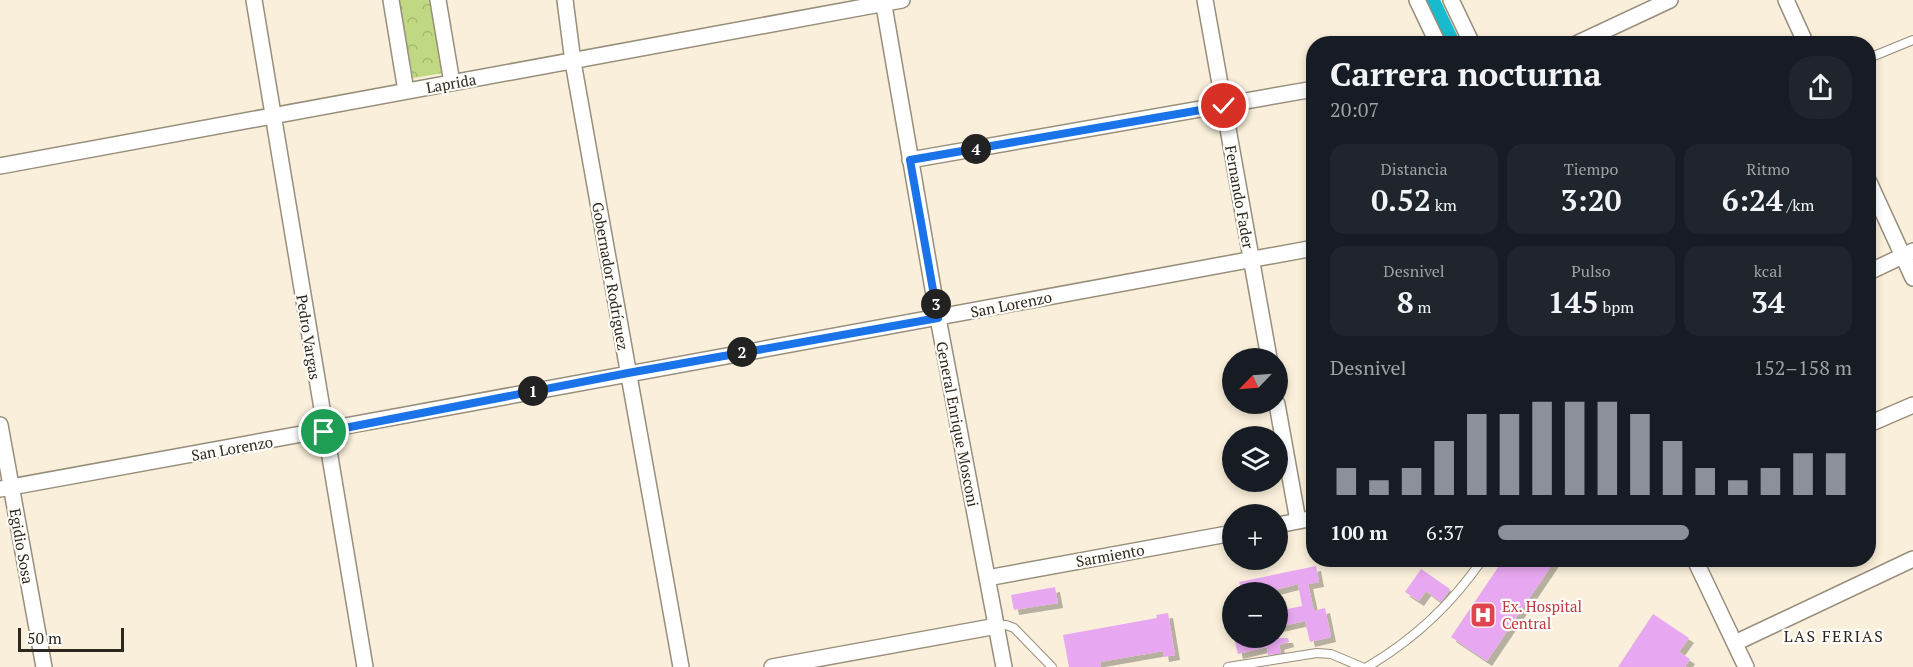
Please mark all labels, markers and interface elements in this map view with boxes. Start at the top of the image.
text: Carrera nocturna [1330,52,1602,95]
button: share [1789,56,1852,119]
street label: Laprida [424,69,478,97]
pin [1198,80,1249,131]
icon: check [1207,89,1240,122]
text: 20:07 [1330,96,1379,123]
pin: 4 [961,134,991,164]
text: 4 [971,138,981,160]
street label: Fernando Fader [1221,144,1259,250]
text: Distancia [1381,158,1447,180]
text: Tiempo [1564,158,1618,180]
text: Ritmo [1746,158,1790,180]
text: 0.52 [1371,180,1431,220]
text: 3:20 [1560,180,1622,220]
text: 6:24 [1722,180,1783,220]
text: km [1431,194,1457,216]
text: /km [1783,194,1814,216]
street label: Gobernador Rodríguez [588,200,634,352]
text: Desnivel [1383,260,1445,282]
text: Pulso [1571,260,1611,282]
text: kcal [1754,260,1782,282]
text: 8 [1397,282,1414,322]
text: 145 [1548,282,1599,322]
text: 34 [1751,282,1785,322]
street label: San Lorenzo [969,286,1053,322]
pin: 3 [921,289,951,319]
street label: Pedro Vargas [292,293,326,381]
text: 3 [931,293,941,315]
text: m [1414,296,1431,318]
text: bpm [1599,296,1634,318]
pin: 2 [727,337,757,367]
street label: General Enrique Mosconi [932,340,984,508]
text: 2 [737,341,747,363]
north arrow [1222,348,1288,414]
map controls [1222,348,1288,648]
text: Desnivel [1330,354,1407,381]
text: 152–158 m [1753,354,1852,381]
pin: 1 [518,376,548,406]
text: 1 [528,380,538,402]
pin [298,406,349,457]
icon: arrive [307,415,340,448]
button: layers [1222,426,1288,492]
street label: San Lorenzo [190,431,274,465]
button: + [1222,504,1288,570]
street label: Egidio Sosa [6,507,39,586]
text: 100 m [1330,519,1388,546]
text: 6:37 [1426,519,1465,546]
street label: Sarmiento [1074,539,1146,571]
button: − [1222,582,1288,648]
place label: Ex. Hospital Central [1502,596,1582,633]
hospital icon: Ex. Hospital Central [1468,600,1498,630]
scale bar [18,625,124,652]
district label: LAS FERIAS [1784,625,1884,647]
text: 50 m [27,627,62,649]

